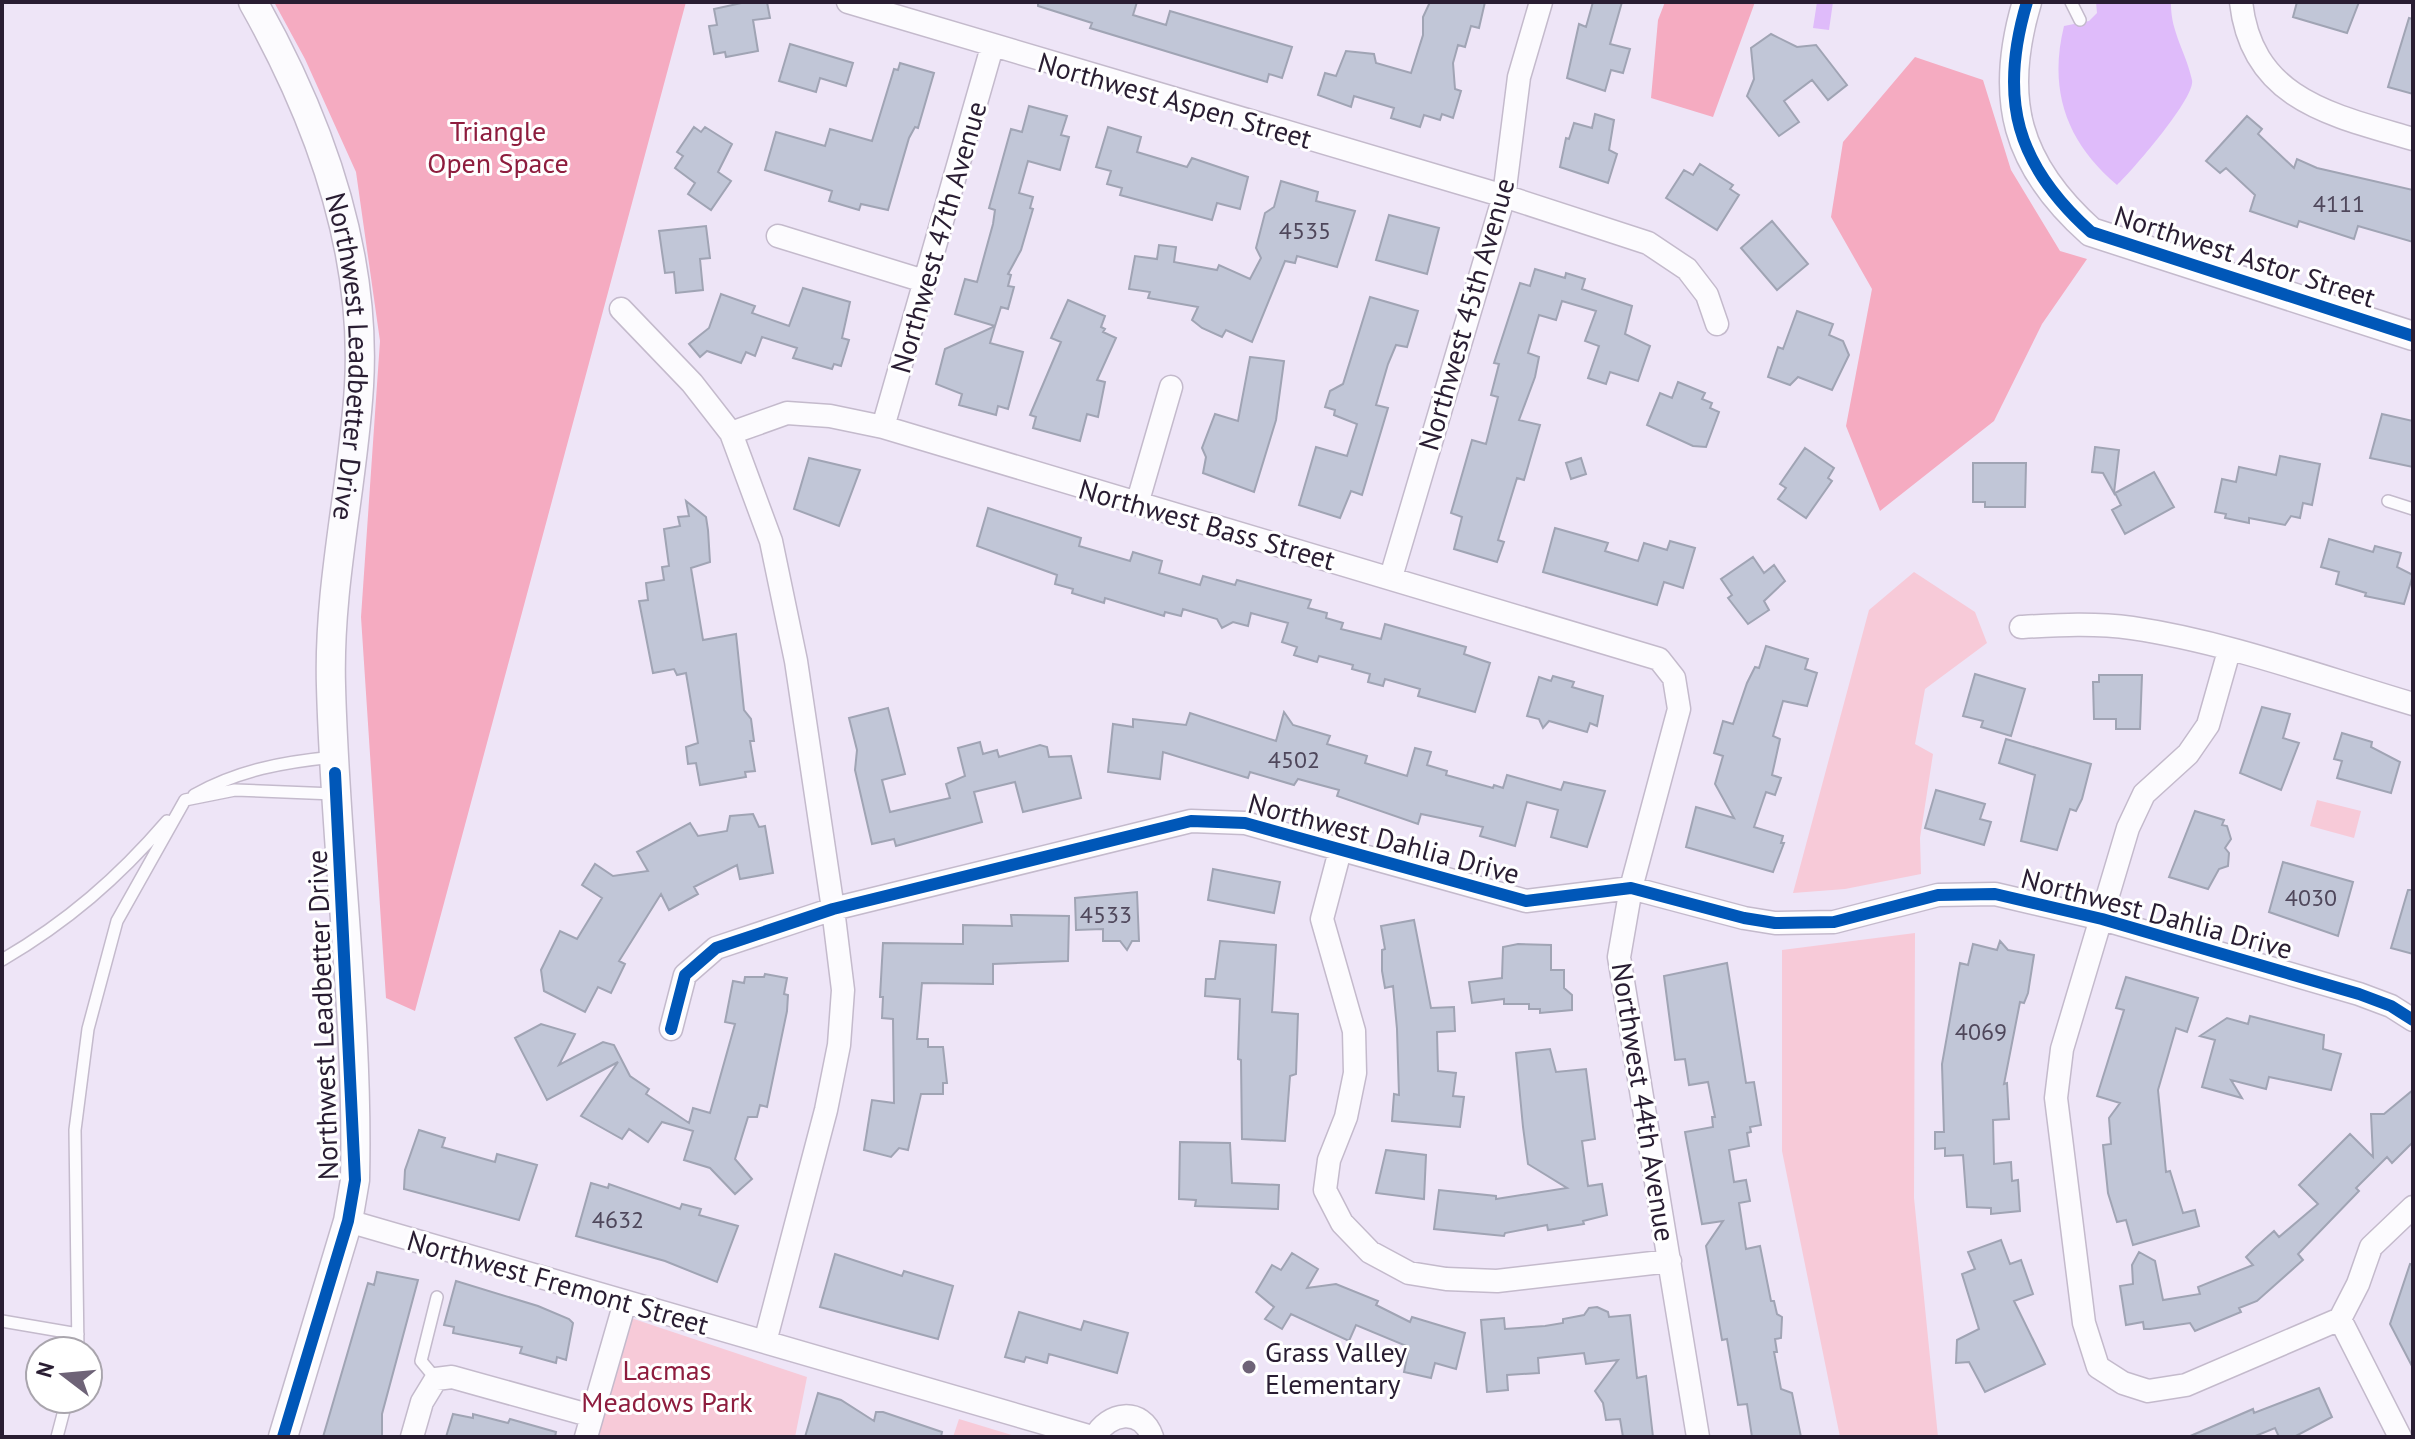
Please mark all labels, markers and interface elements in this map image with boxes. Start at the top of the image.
street label: Northwest Aspen Street [1034,43,1317,157]
street label: Northwest 47th Avenue [881,97,995,377]
park label: Triangle Open Space [427,112,569,181]
street label: Northwest 45th Avenue [1409,174,1523,454]
street label: Northwest Leadbetter Drive [318,188,378,523]
house number: 4111 [2313,188,2365,219]
street label: Northwest Astor Street [2110,196,2381,316]
house number: 4535 [1279,215,1331,246]
street label: Northwest Bass Street [1074,470,1340,578]
house number: 4502 [1268,744,1320,775]
street label: Northwest Dahlia Drive [1244,784,1524,892]
street label: Northwest Leadbetter Drive [298,849,346,1181]
street label: Northwest Dahlia Drive [2017,859,2297,967]
house number: 4030 [2285,882,2337,913]
house number: 4533 [1080,899,1132,930]
street label: Northwest 44th Avenue [1604,960,1684,1244]
house number: 4069 [1955,1016,2007,1047]
house number: 4632 [592,1204,644,1235]
street label: Northwest Fremont Street [403,1221,714,1343]
place label: Grass Valley Elementary [1265,1333,1407,1402]
north arrow [24,1335,104,1415]
park label: Lacmas Meadows Park [581,1351,753,1420]
marker: Grass Valley Elementary [1240,1358,1258,1376]
text: N [29,1359,60,1380]

